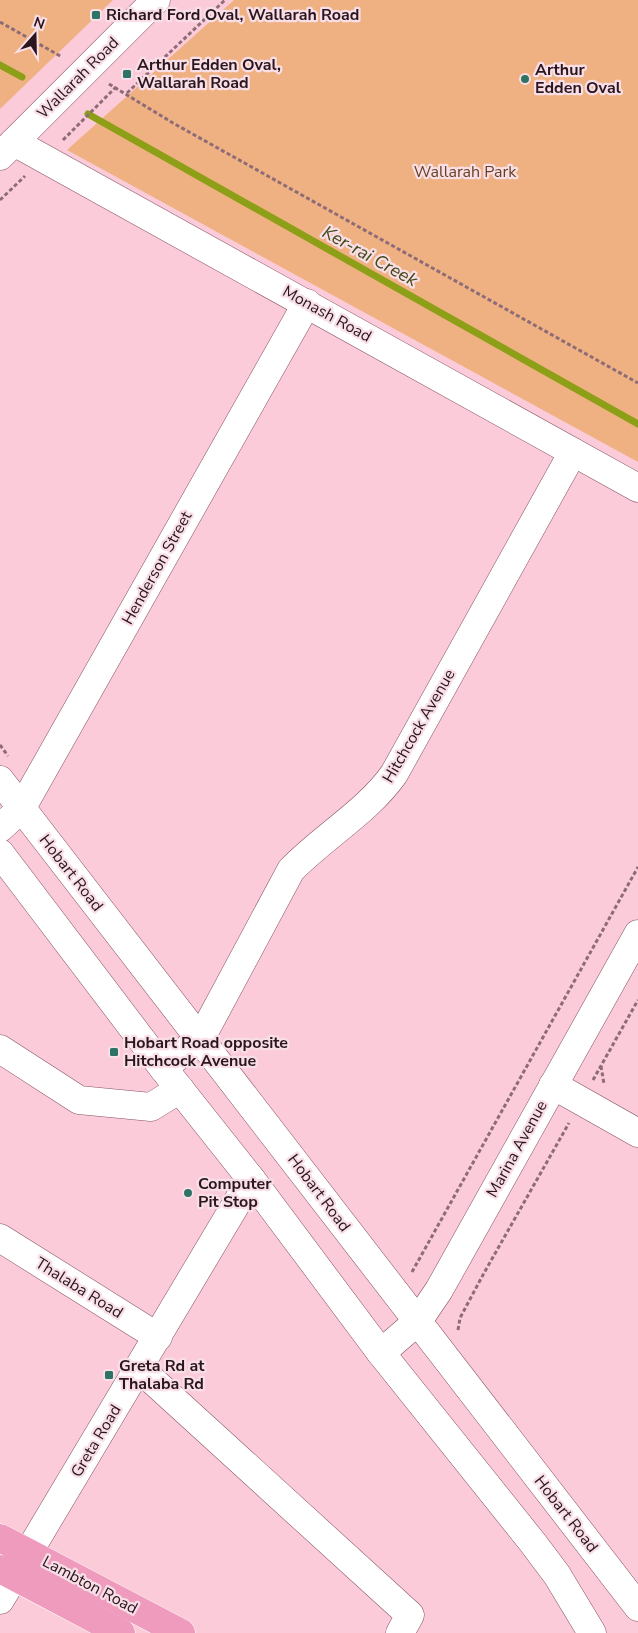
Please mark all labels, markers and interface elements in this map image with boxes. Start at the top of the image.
place label: Richard Ford Oval, Wallarah Road [106,4,359,26]
marker: Richard Ford Oval, Wallarah Road [90,9,102,21]
north arrow [10,10,60,60]
text: N [31,13,47,34]
street label: Wallarah Road [32,32,124,124]
place label: Arthur Edden Oval, Wallarah Road [137,54,281,94]
place label: Arthur Edden Oval [535,59,621,99]
marker: Arthur Edden Oval, Wallarah Road [121,68,133,80]
marker: Arthur Edden Oval [519,73,531,85]
park label: Wallarah Park [414,161,517,183]
water label: Ker-rai Creek [318,220,423,293]
street label: Monash Road [279,281,375,347]
street label: Henderson Street [117,507,198,629]
street label: Hitchcock Avenue [377,665,461,787]
street label: Hobart Road [34,830,108,916]
place label: Hobart Road opposite Hitchcock Avenue [124,1032,288,1072]
marker: Hobart Road opposite Hitchcock Avenue [108,1046,120,1058]
street label: Marina Avenue [481,1097,553,1201]
street label: Hobart Road [283,1150,355,1236]
place label: Computer Pit Stop [198,1173,272,1213]
marker: Computer Pit Stop [182,1187,194,1199]
street label: Thalaba Road [31,1252,127,1324]
place label: Greta Rd at Thalaba Rd [119,1355,205,1395]
marker: Greta Rd at Thalaba Rd [103,1369,115,1381]
street label: Greta Road [66,1401,126,1481]
street label: Hobart Road [529,1471,603,1557]
street label: Lambton Road [38,1551,142,1619]

